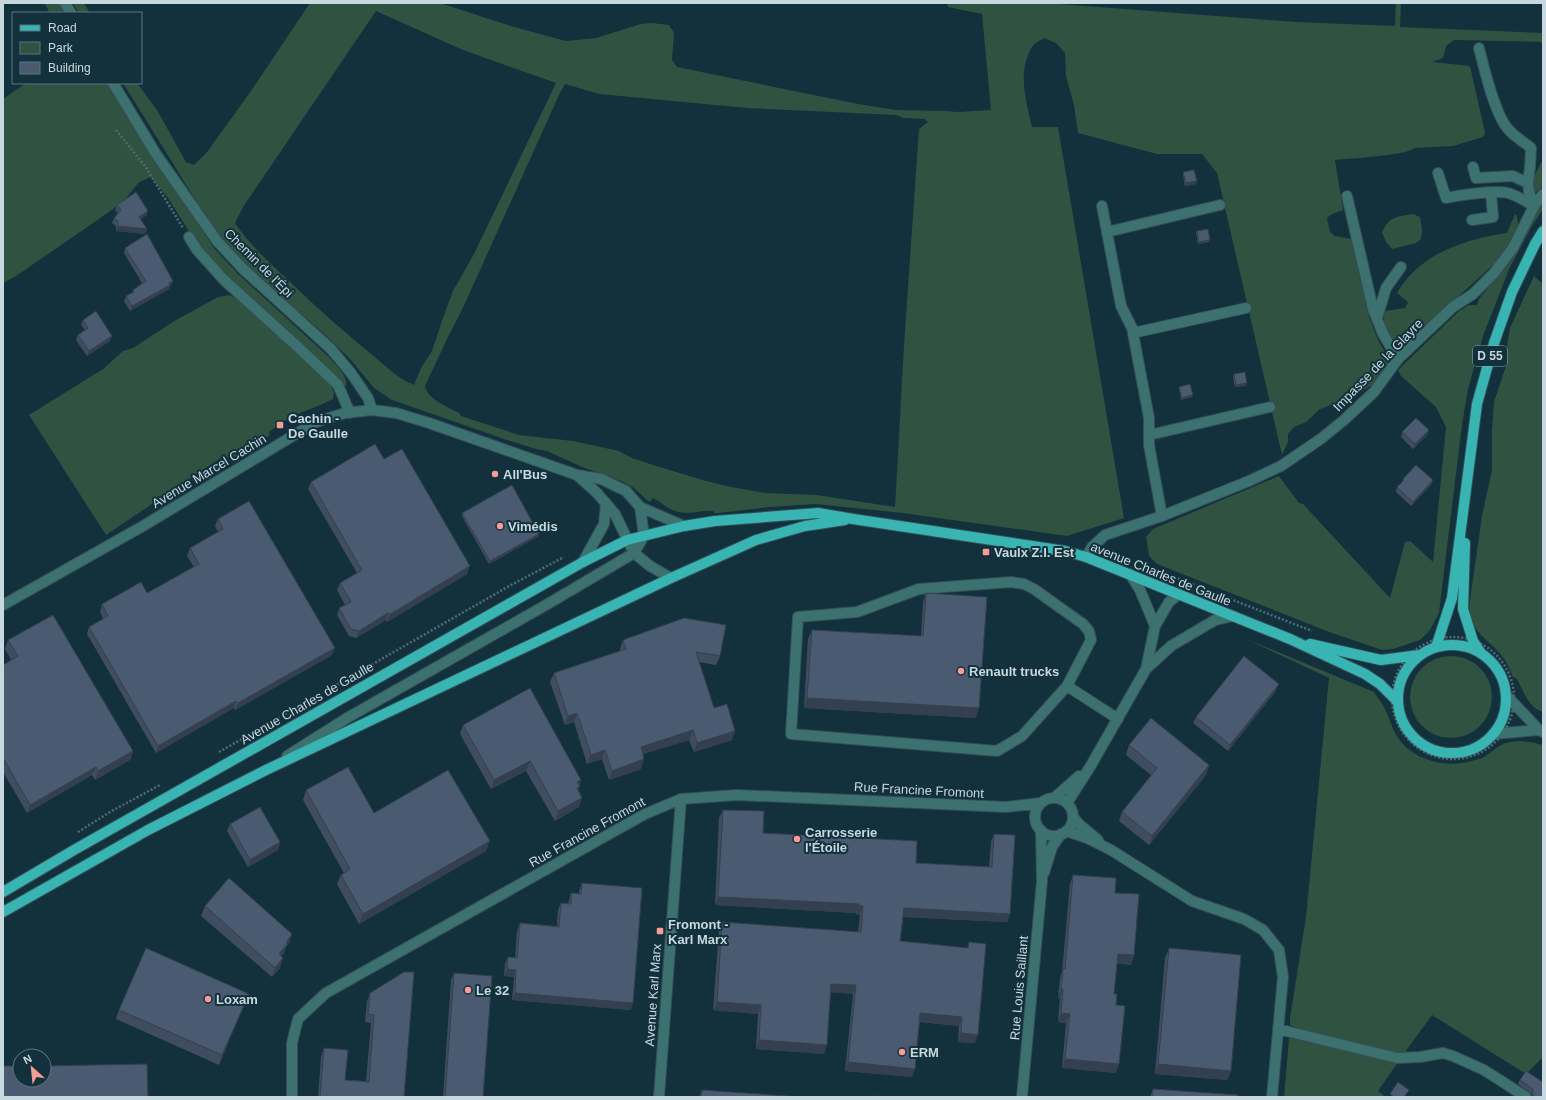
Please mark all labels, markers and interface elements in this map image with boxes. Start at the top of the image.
legend [12,12,142,84]
text: Road [48,21,77,35]
text: Park [48,41,74,55]
text: Building [48,61,91,75]
street label: Chemin de l'Épi [222,226,296,300]
street label: Impasse de la Glayre [1330,316,1426,414]
road number: D 55 [1473,346,1507,366]
place label: Cachin - De Gaulle [288,411,348,441]
marker: Cachin - De Gaulle [275,420,285,430]
street label: Avenue Marcel Cachin [149,431,269,511]
place label: All'Bus [503,467,547,482]
marker: All'Bus [490,469,500,479]
place label: Vimédis [508,519,558,534]
marker: Vimédis [495,521,505,531]
street label: avenue Charles de Gaulle [1088,539,1234,609]
place label: Vaulx Z.I. Est [994,545,1075,560]
marker: Vaulx Z.I. Est [981,547,991,557]
street label: Avenue Charles de Gaulle [238,659,376,747]
place label: Renault trucks [969,664,1059,679]
marker: Renault trucks [956,666,966,676]
street label: Rue Francine Fromont [854,779,985,801]
street label: Rue Francine Fromont [526,794,648,870]
place label: Carrosserie l'Étoile [805,825,877,855]
marker: Carrosserie l'Étoile [792,834,802,844]
place label: Fromont - Karl Marx [668,917,729,947]
marker: Fromont - Karl Marx [655,926,665,936]
street label: Rue Louis Saillant [1007,935,1031,1041]
street label: Avenue Karl Marx [642,943,664,1047]
place label: Le 32 [476,983,509,998]
marker: Le 32 [463,985,473,995]
place label: Loxam [216,992,258,1007]
marker: Loxam [203,994,213,1004]
place label: ERM [910,1045,939,1060]
marker: ERM [897,1047,907,1057]
north arrow [12,1048,52,1088]
text: N [21,1052,34,1066]

